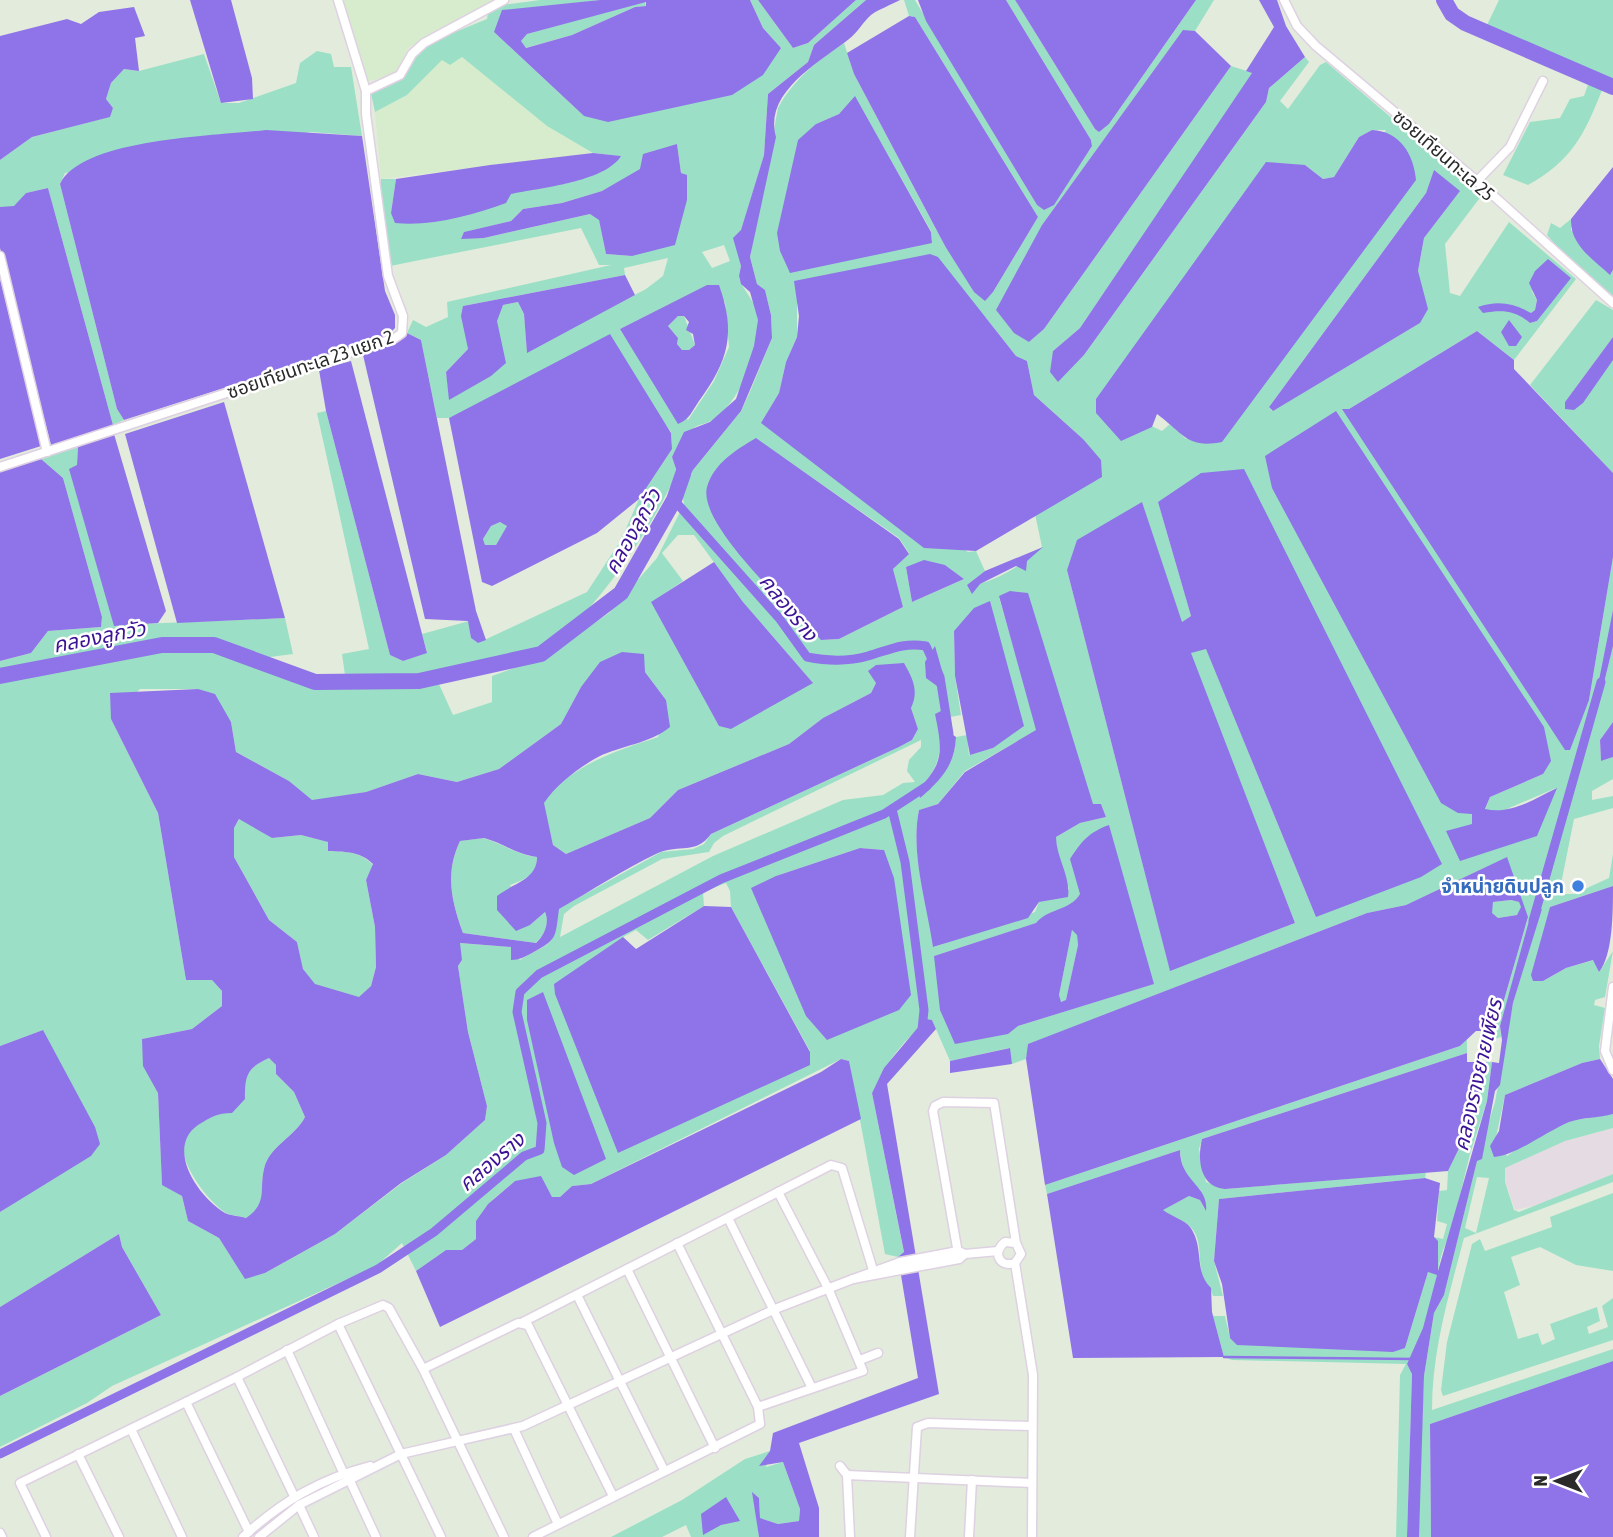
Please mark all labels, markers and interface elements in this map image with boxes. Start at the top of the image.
street label: ซอยเทียนทะเล 25 [1389,105,1499,205]
street label: ซอยเทียนทะเล 23 แยก 2 [224,325,396,403]
water label: คลองลูกวัว [599,484,667,579]
water label: คลองราง [755,569,824,646]
water label: คลองลูกวัว [51,615,148,659]
place label: จำหน่ายดินปลูก [1441,875,1564,898]
marker: จำหน่ายดินปลูก [1570,878,1586,894]
water label: คลองรางยายเพียร [1448,995,1507,1153]
water label: คลองราง [453,1126,530,1195]
north arrow [1522,1446,1592,1516]
text: N [1529,1475,1551,1487]

